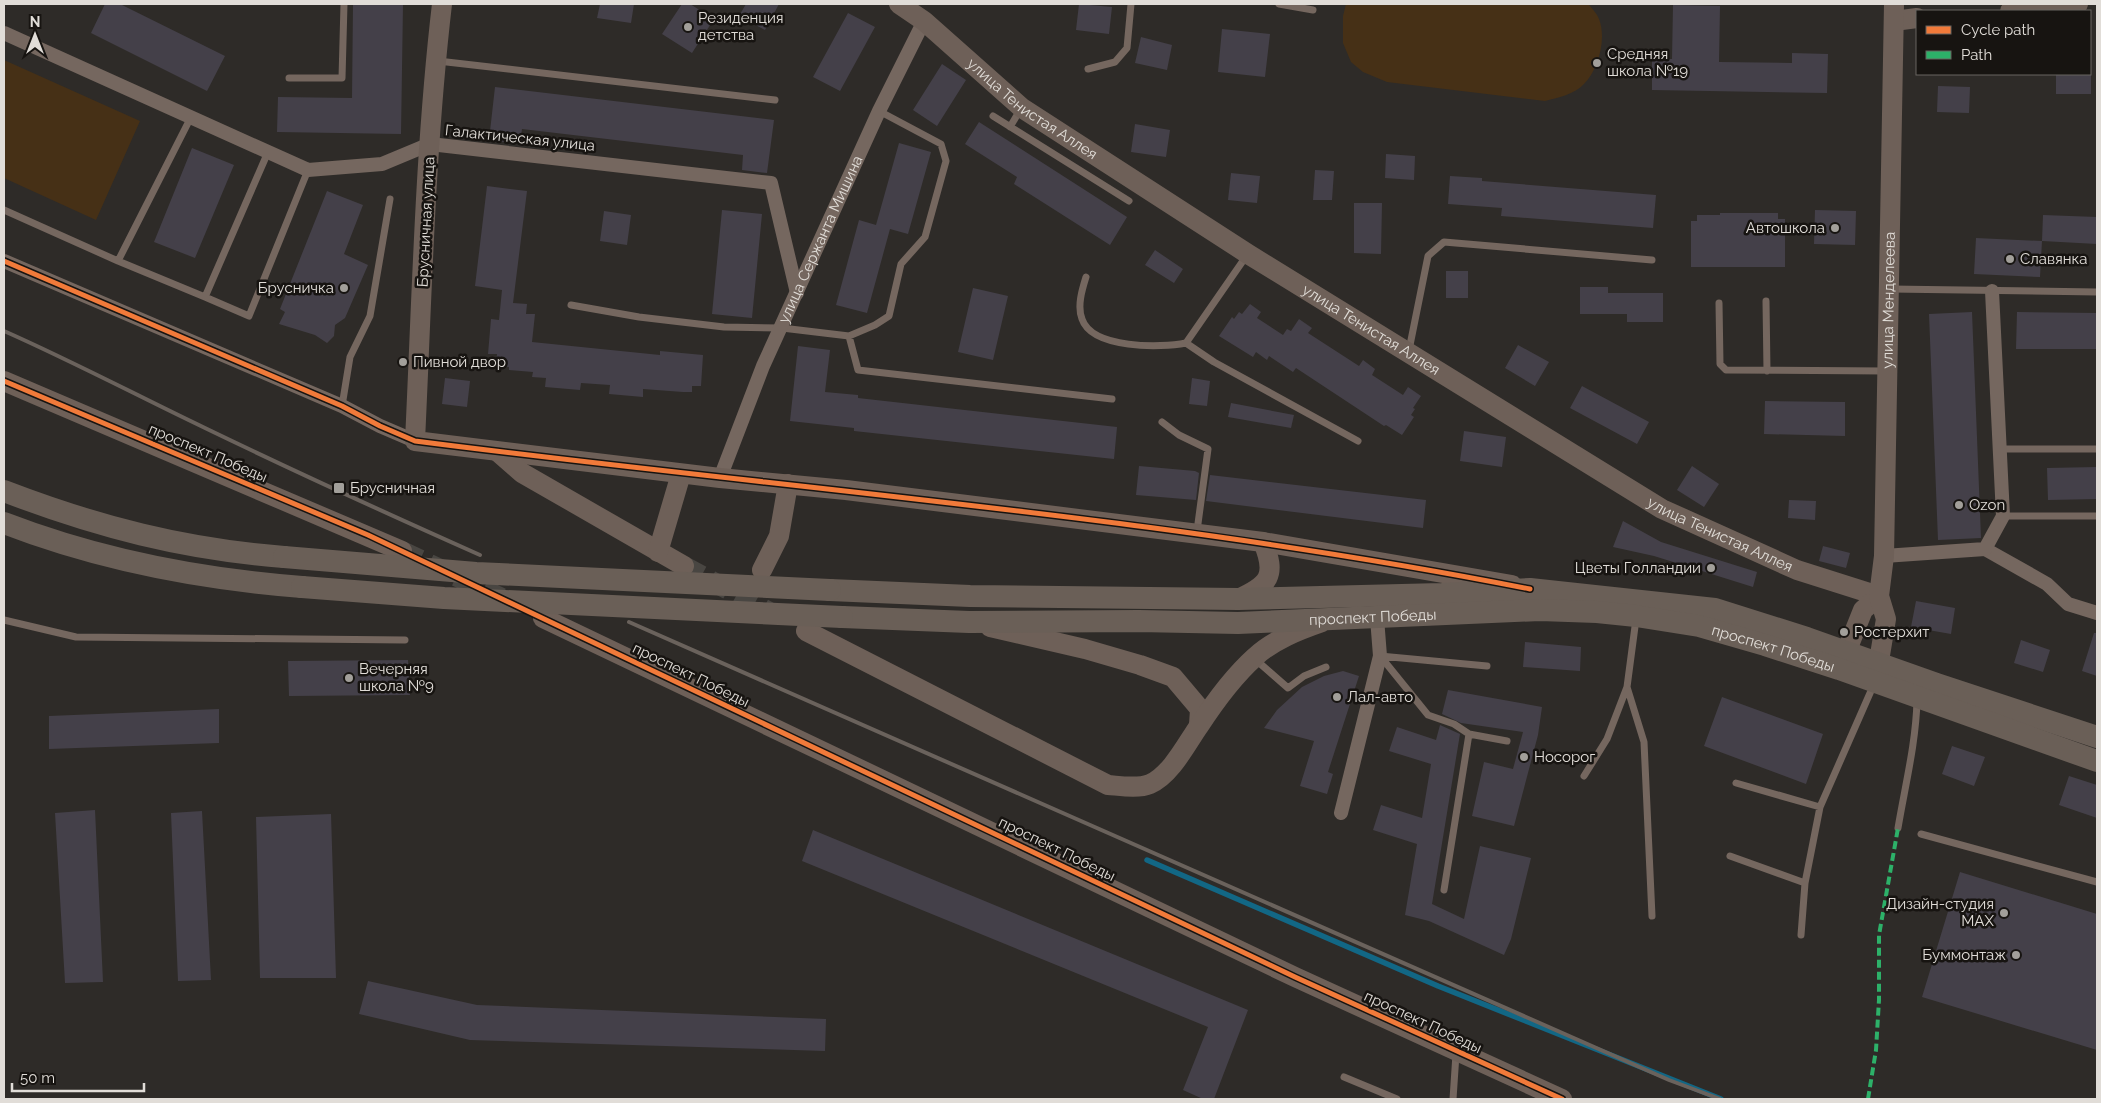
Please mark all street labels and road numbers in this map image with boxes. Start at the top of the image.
street label: улица Тенистая Аллея [963,54,1101,163]
street label: Галактическая улица [444,121,596,155]
street label: улица Сержанта Мишина [775,153,867,326]
street label: Брусничная улица [414,156,438,288]
street label: улица Менделеева [1878,232,1899,369]
street label: улица Тенистая Аллея [1299,281,1443,379]
street label: проспект Победы [146,420,270,486]
street label: улица Тенистая Аллея [1644,493,1796,576]
street label: проспект Победы [1309,605,1437,629]
street label: проспект Победы [1710,621,1837,676]
street label: проспект Победы [630,639,752,711]
street label: проспект Победы [996,813,1118,885]
street label: проспект Победы [1361,987,1485,1057]

